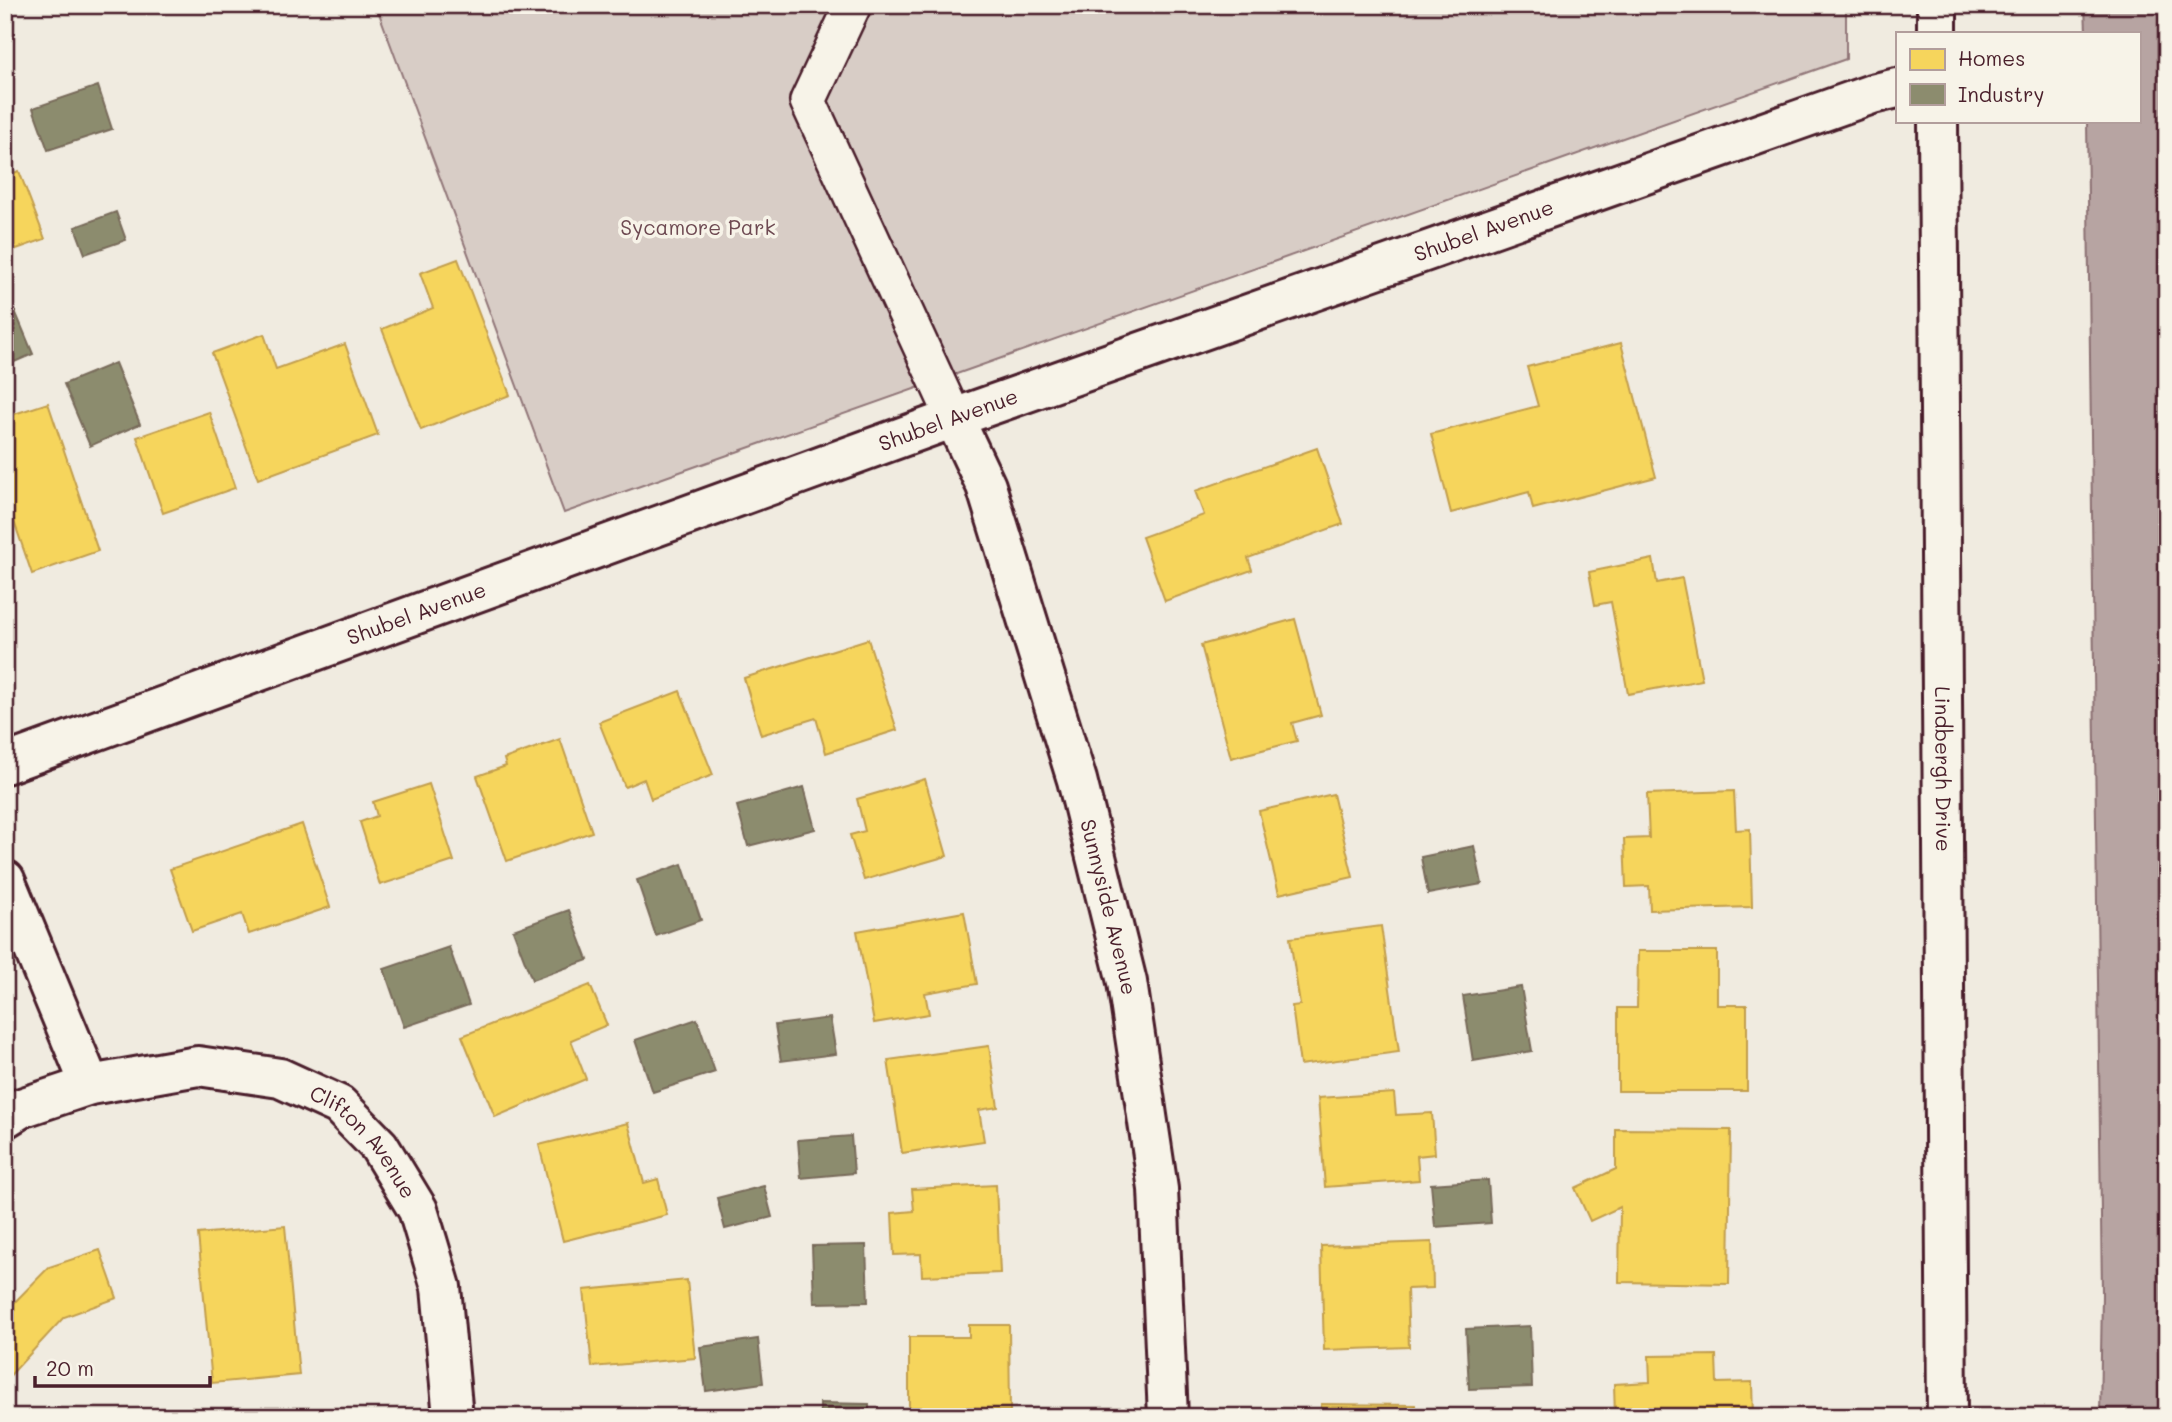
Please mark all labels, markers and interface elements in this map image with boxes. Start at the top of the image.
legend [1896,32,2140,122]
text: Homes [1958,44,2025,71]
text: Industry [1958,80,2045,107]
street label: Shubel Avenue [1410,193,1557,267]
park label: Sycamore Park [620,213,776,240]
street label: Shubel Avenue [874,382,1021,456]
street label: Shubel Avenue [343,575,489,650]
street label: Lindbergh Drive [1930,686,1958,852]
street label: Sunnyside Avenue [1075,816,1144,997]
street label: Clifton Avenue [306,1079,423,1203]
scale bar [35,1345,210,1389]
text: 20 m [46,1354,94,1381]

